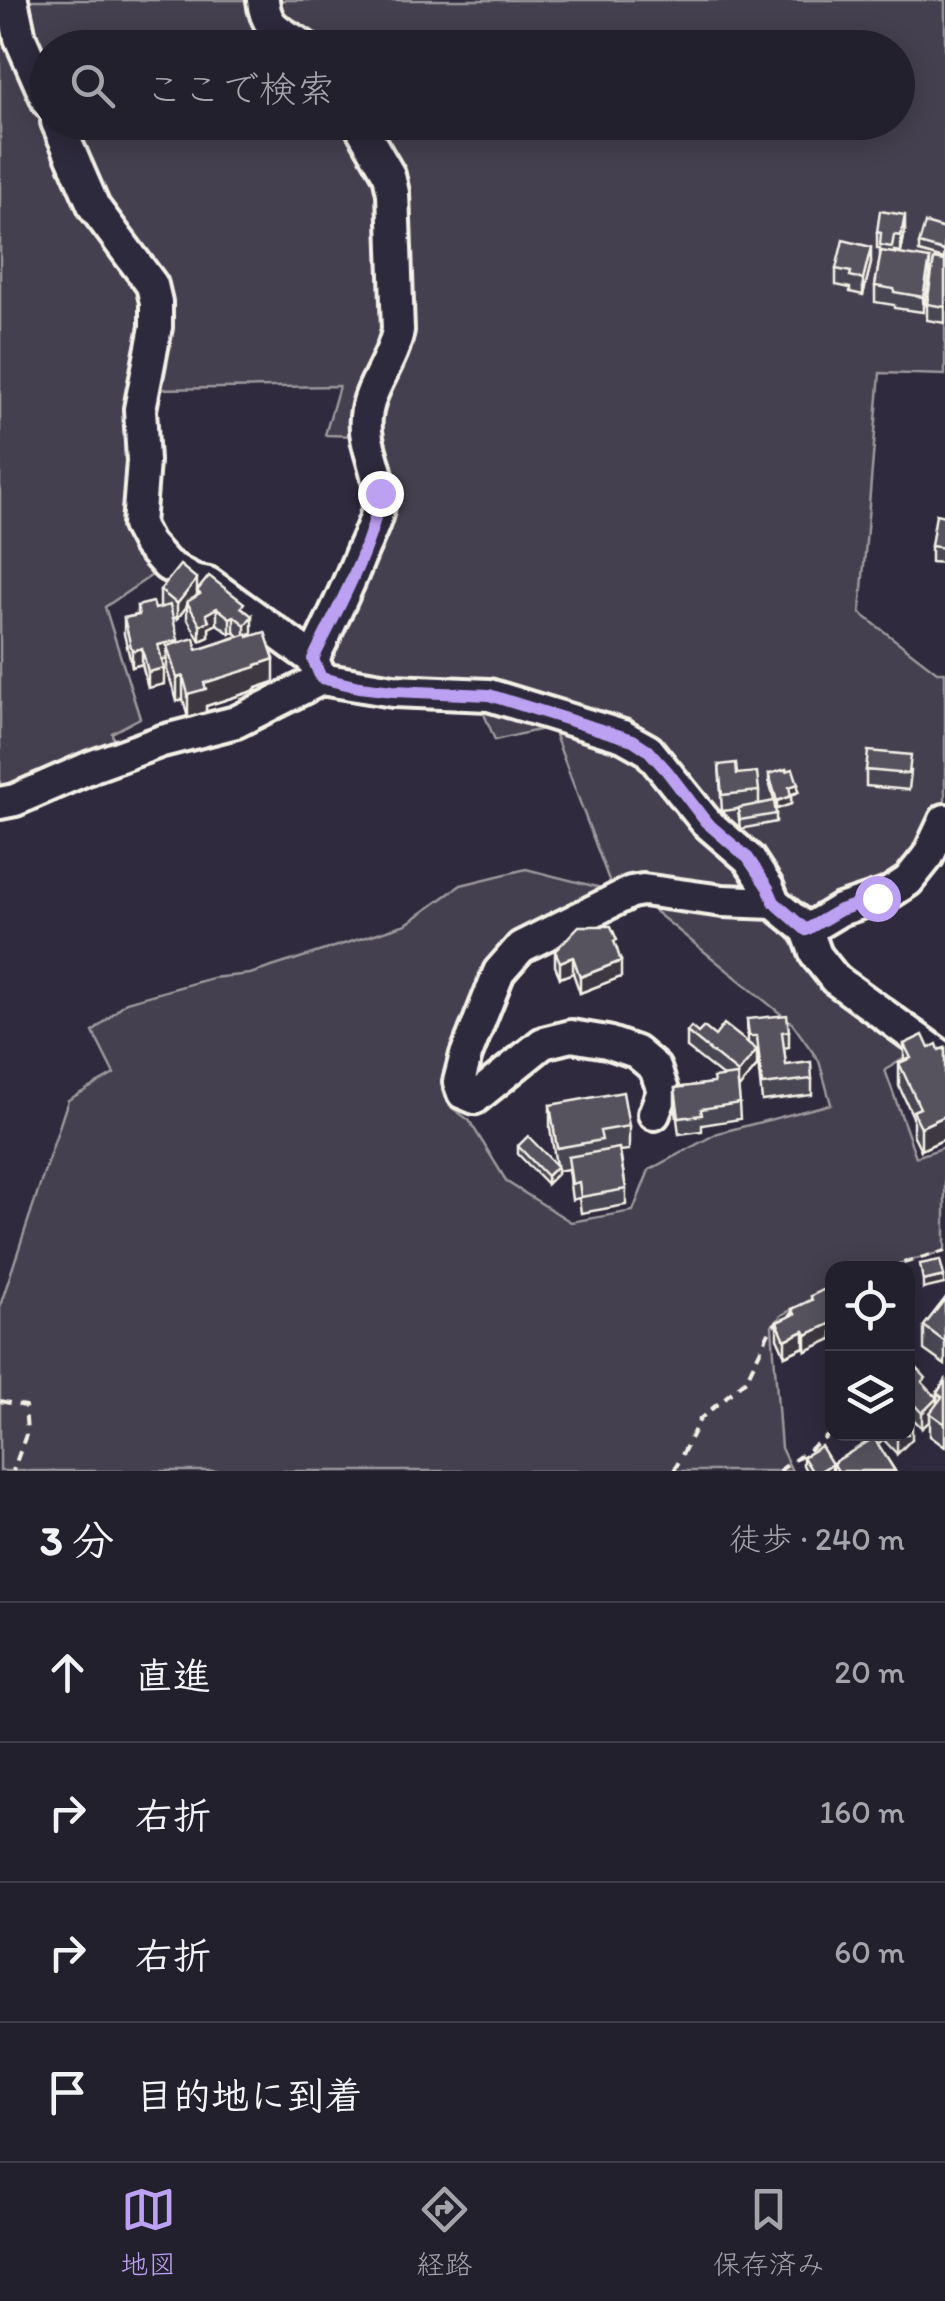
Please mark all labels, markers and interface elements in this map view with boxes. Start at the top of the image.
search box [30,30,915,140]
icon: search [65,58,120,113]
text: ここで検索 [145,66,335,112]
route end [358,471,404,517]
route start [855,876,901,922]
map controls [825,1261,915,1441]
button: locate [825,1261,915,1351]
button: layers [825,1351,915,1441]
text: 3 分 [40,1515,114,1566]
text: 徒歩 · 240 m [729,1520,905,1558]
icon: ahead [40,1645,95,1700]
text: 直進 [135,1653,211,1699]
text: 20 m [834,1653,905,1691]
icon: right [40,1785,95,1840]
text: 右折 [135,1793,211,1839]
text: 160 m [819,1793,905,1831]
icon: right [40,1925,95,1980]
text: 右折 [135,1933,211,1979]
text: 60 m [834,1933,905,1971]
icon: arrive [40,2065,95,2120]
text: 目的地に到着 [135,2073,363,2119]
tab: 地図 [120,2182,176,2282]
tab: 経路 [416,2182,473,2282]
tab: 保存済み [713,2182,825,2282]

